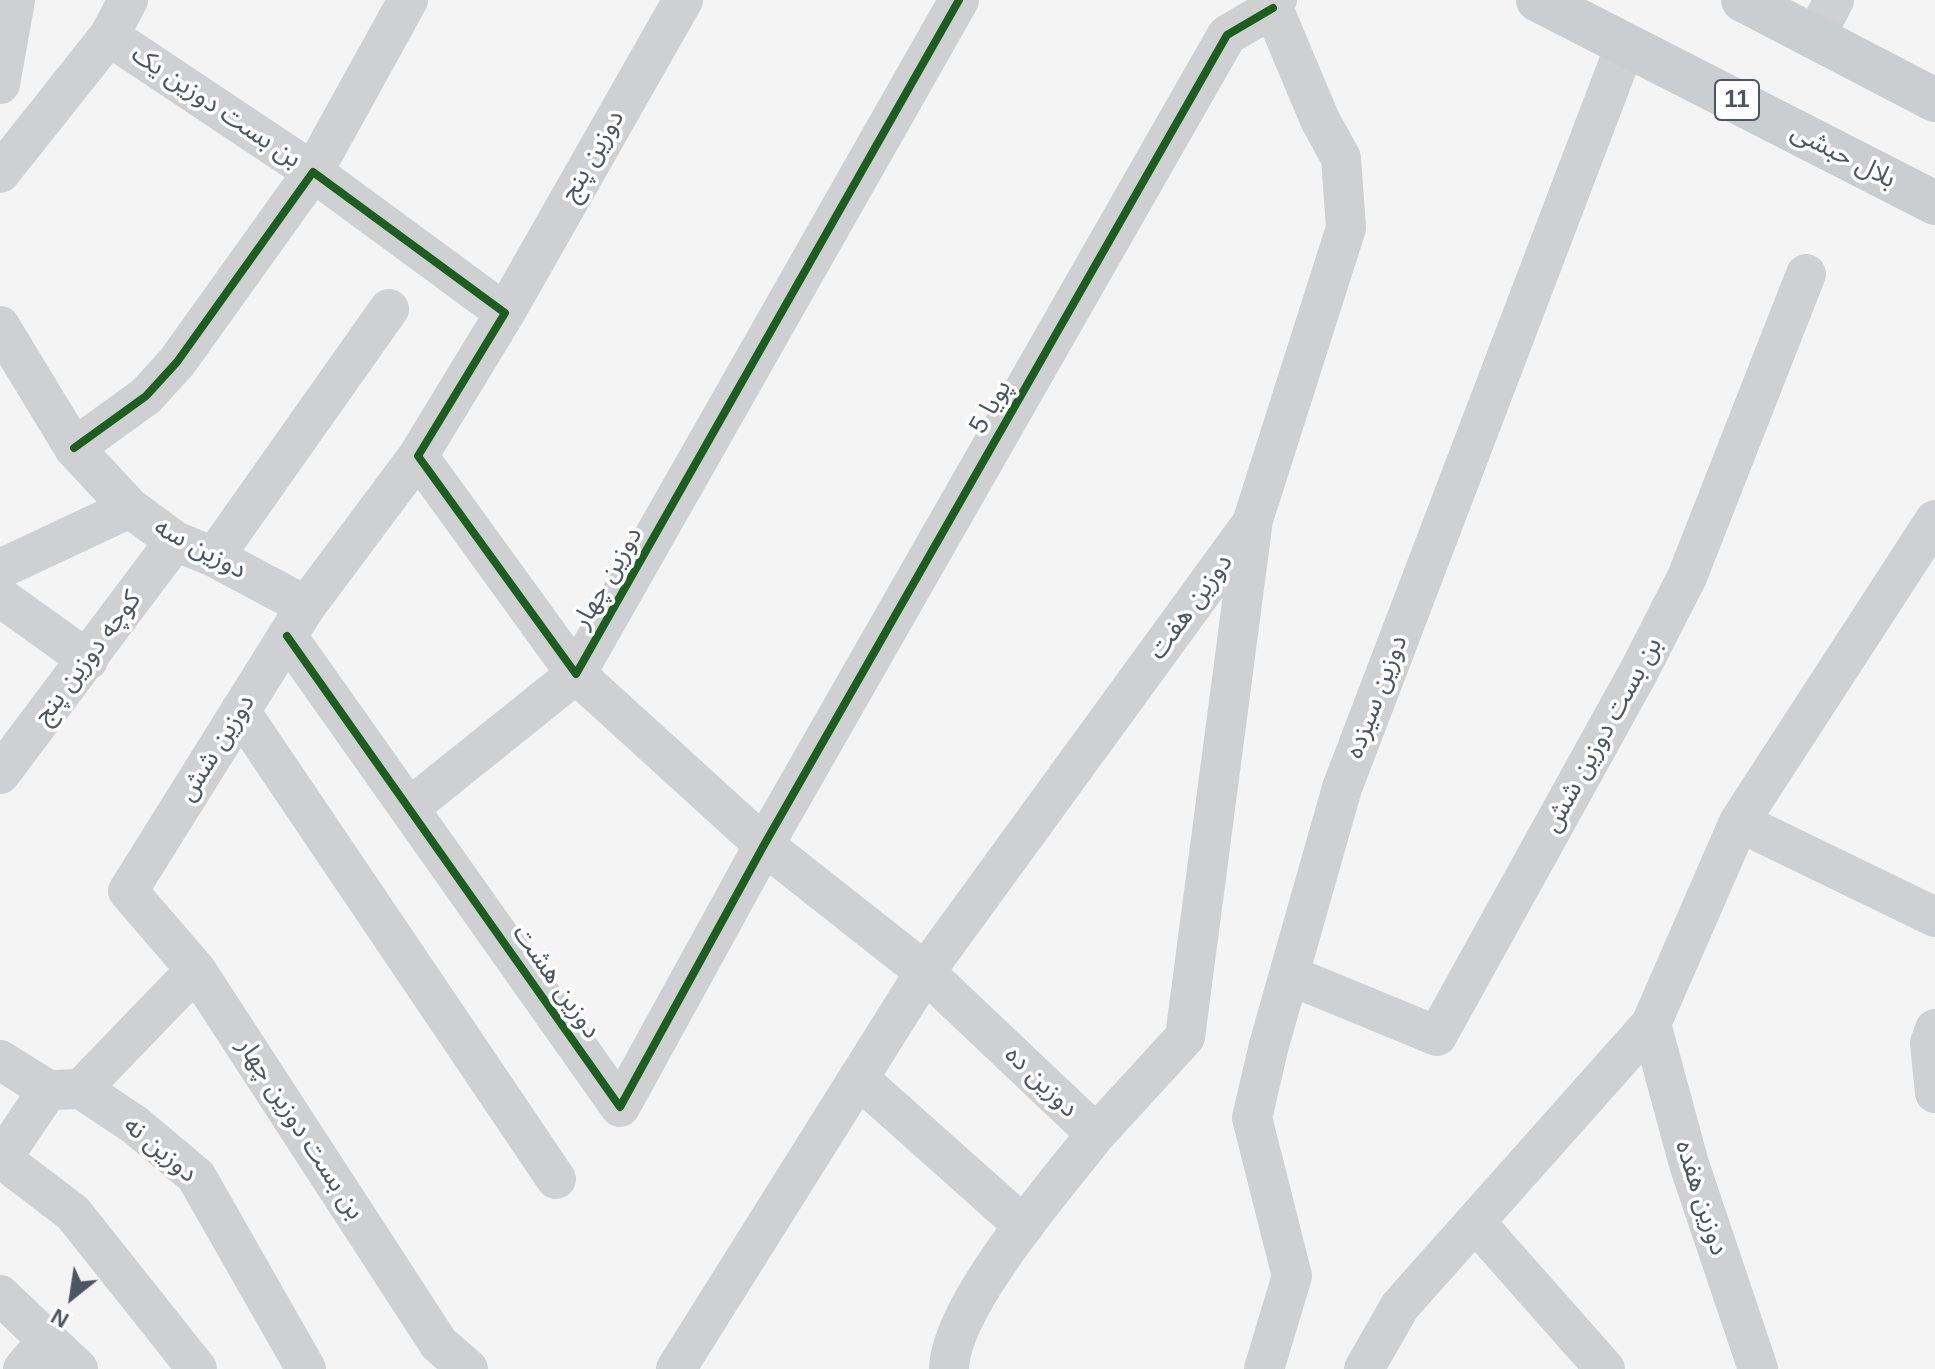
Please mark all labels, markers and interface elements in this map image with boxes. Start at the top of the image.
street label: بن بست دوزین یک [125,39,307,175]
road number: 11 [1715,80,1759,120]
street label: دوزین پنج [554,105,632,207]
street label: بلال حبشی [1785,116,1901,196]
street label: پویا 5 [963,374,1019,440]
street label: دوزین سه [149,512,251,586]
street label: دوزین چهار [566,522,650,634]
street label: دوزین هفت [1142,548,1240,666]
street label: کوچه دوزین پنج [28,585,148,731]
street label: دوزین سیزده [1339,631,1415,763]
street label: بن بست دوزین شش [1536,632,1670,838]
street label: دوزین شش [172,689,262,807]
street label: دوزین هشت [505,919,607,1045]
street label: بن بست دوزین چهار [230,1032,370,1226]
street label: دوزین ده [998,1040,1084,1124]
street label: دوزین نه [117,1110,203,1190]
street label: دوزین هفده [1668,1137,1734,1259]
north arrow [32,1257,112,1337]
text: N [47,1303,73,1333]

